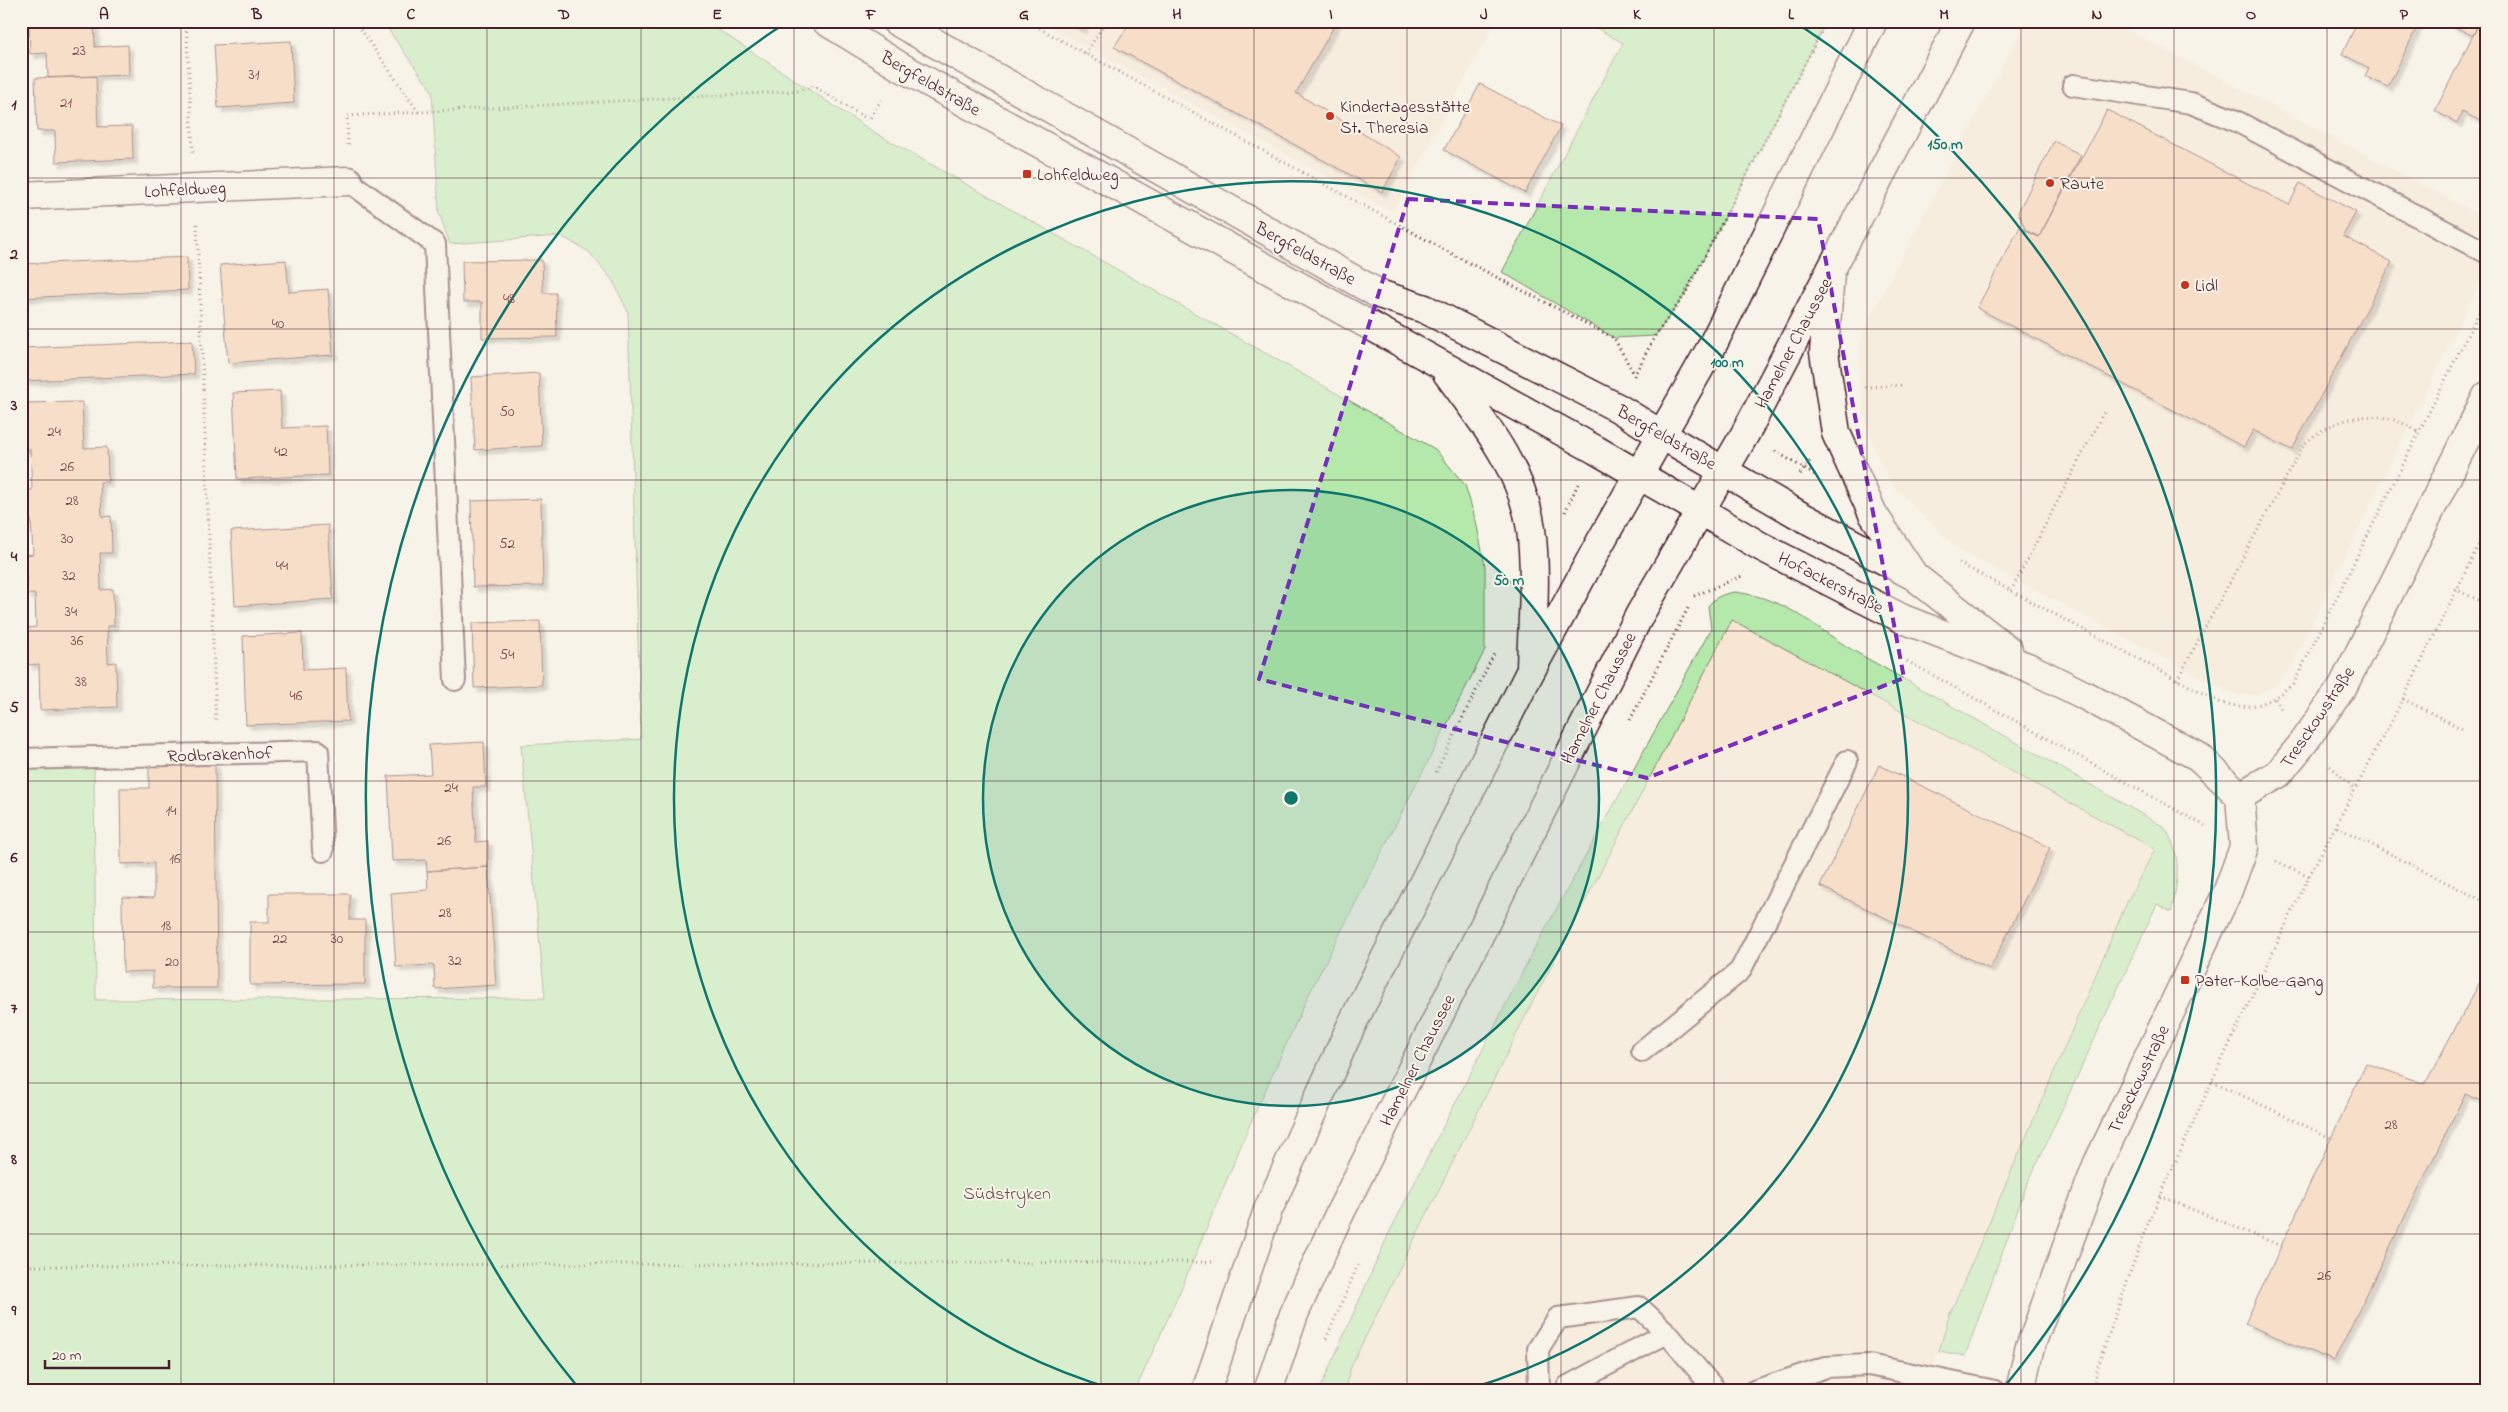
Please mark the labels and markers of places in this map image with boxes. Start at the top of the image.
place label: Kindertagesstätte St. Theresia [1340,95,1471,142]
marker: Kindertagesstätte St. Theresia [1324,110,1336,122]
place label: Lohfeldweg [1037,163,1119,190]
marker: Lohfeldweg [1021,168,1033,180]
place label: Raute [2060,172,2105,198]
marker: Raute [2044,177,2056,189]
place label: Lidl [2195,274,2218,300]
marker: Lidl [2179,279,2191,291]
centre of rings [1282,789,1300,807]
place label: Pater-Kolbe-Gang [2195,969,2323,996]
marker: Pater-Kolbe-Gang [2179,974,2191,986]

